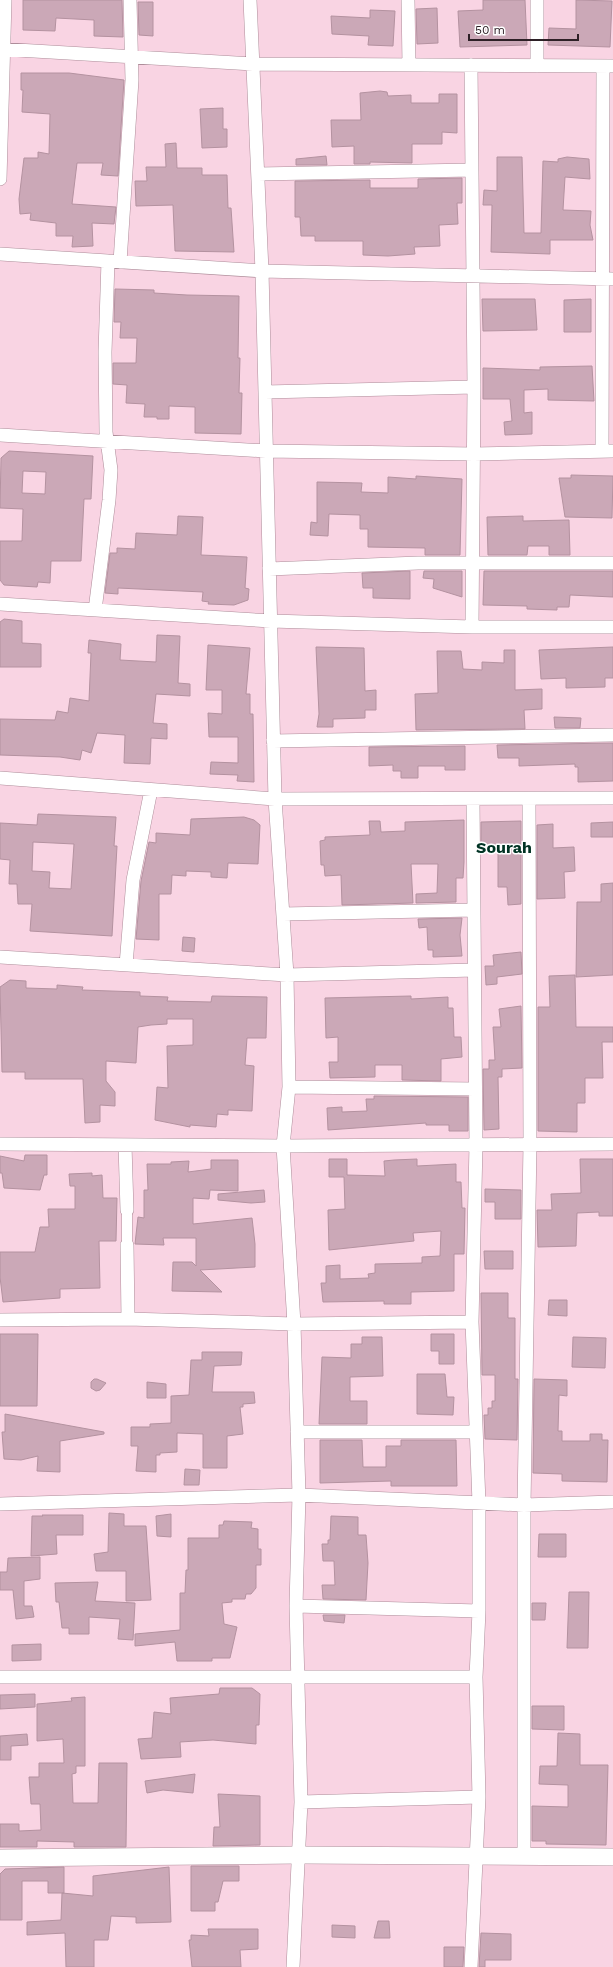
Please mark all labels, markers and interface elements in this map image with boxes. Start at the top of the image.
scale bar [469,16,578,42]
text: 50 m [475,23,505,37]
district label: Sourah [476,838,532,857]

